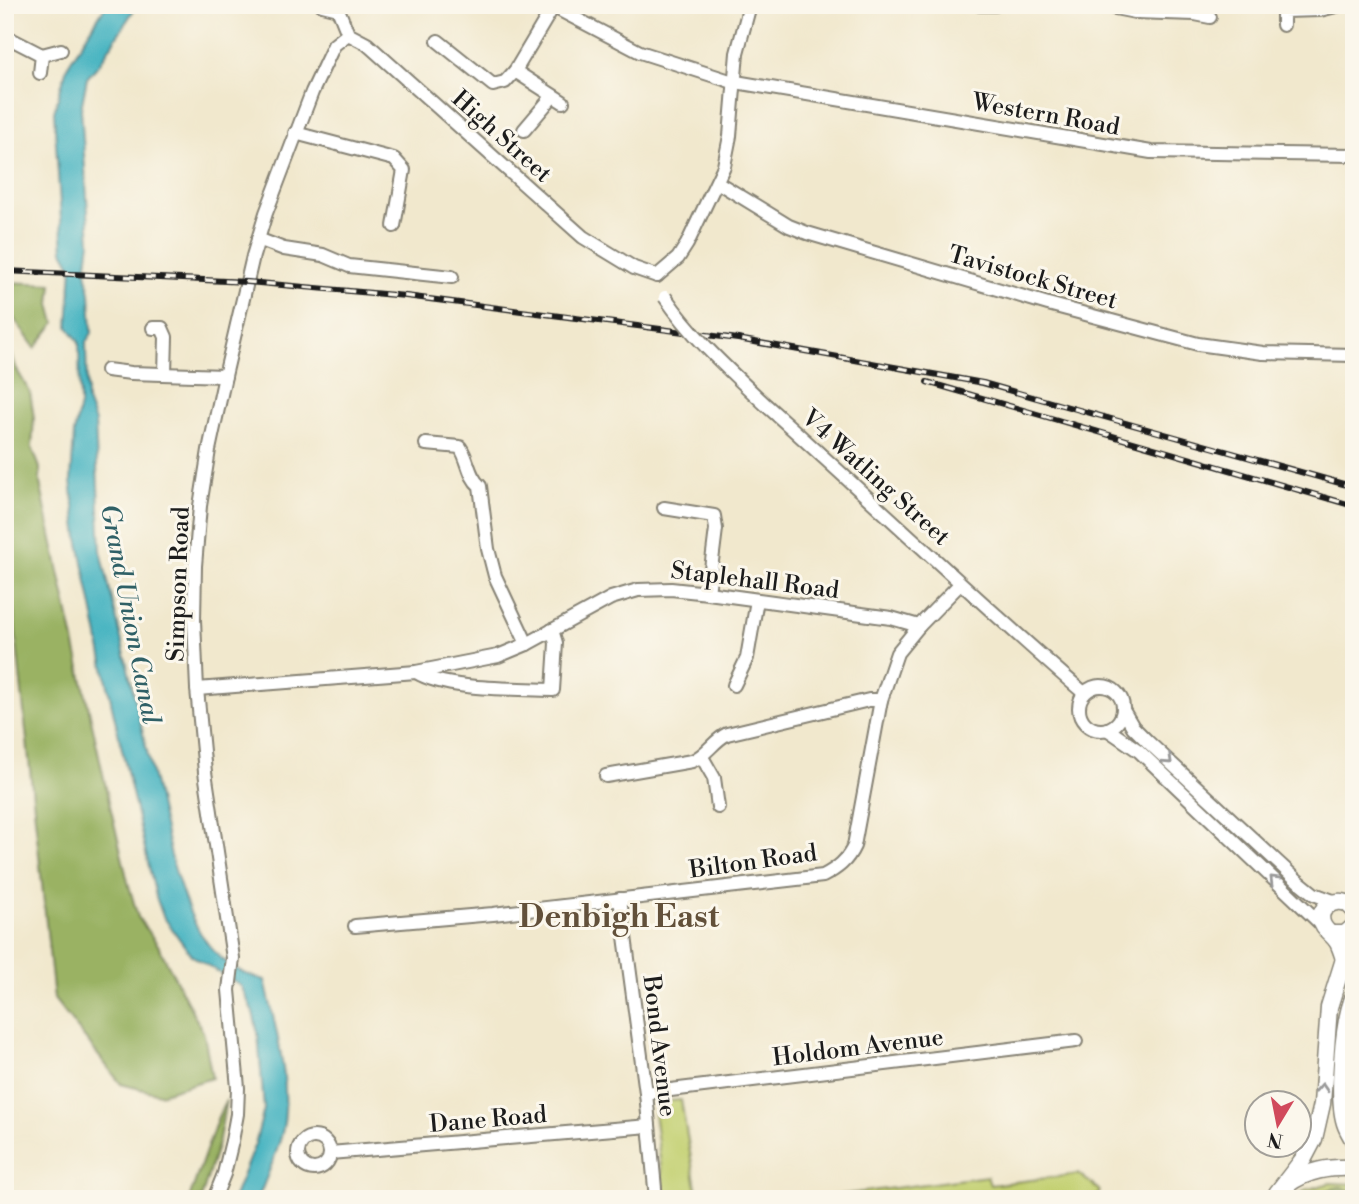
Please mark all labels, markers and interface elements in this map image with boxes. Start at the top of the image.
street label: High Street [445,84,558,190]
street label: Western Road [969,87,1122,143]
street label: Tavistock Street [945,239,1121,317]
street label: V4 Watling Street [794,403,956,553]
water label: Grand Union Canal [93,501,167,728]
street label: Simpson Road [161,505,197,662]
street label: Staplehall Road [669,556,841,606]
one-way arrow [1160,752,1173,765]
street label: Bilton Road [686,838,819,886]
one-way arrow [1270,875,1283,888]
district label: Denbigh East [519,897,720,937]
street label: Bond Avenue [635,973,683,1119]
street label: Holdom Avenue [771,1023,945,1073]
one-way arrow [1315,1082,1330,1093]
north arrow [1244,1088,1314,1158]
street label: Dane Road [428,1100,548,1140]
text: N [1266,1127,1285,1153]

